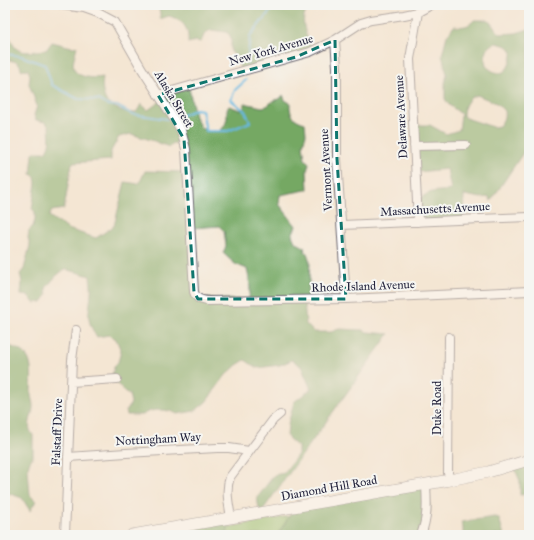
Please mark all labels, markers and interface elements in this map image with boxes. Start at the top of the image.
street label: New York Avenue [227,31,315,69]
street label: Alaska Street [151,67,197,131]
street label: Delaware Avenue [392,75,410,159]
street label: Vermont Avenue [317,128,335,213]
street label: Massachusetts Avenue [380,199,490,219]
street label: Rhode Island Avenue [311,277,415,295]
street label: Duke Road [430,381,444,435]
street label: Falstaff Drive [49,398,65,466]
street label: Nottingham Way [115,430,202,449]
street label: Diamond Hill Road [280,473,378,503]

